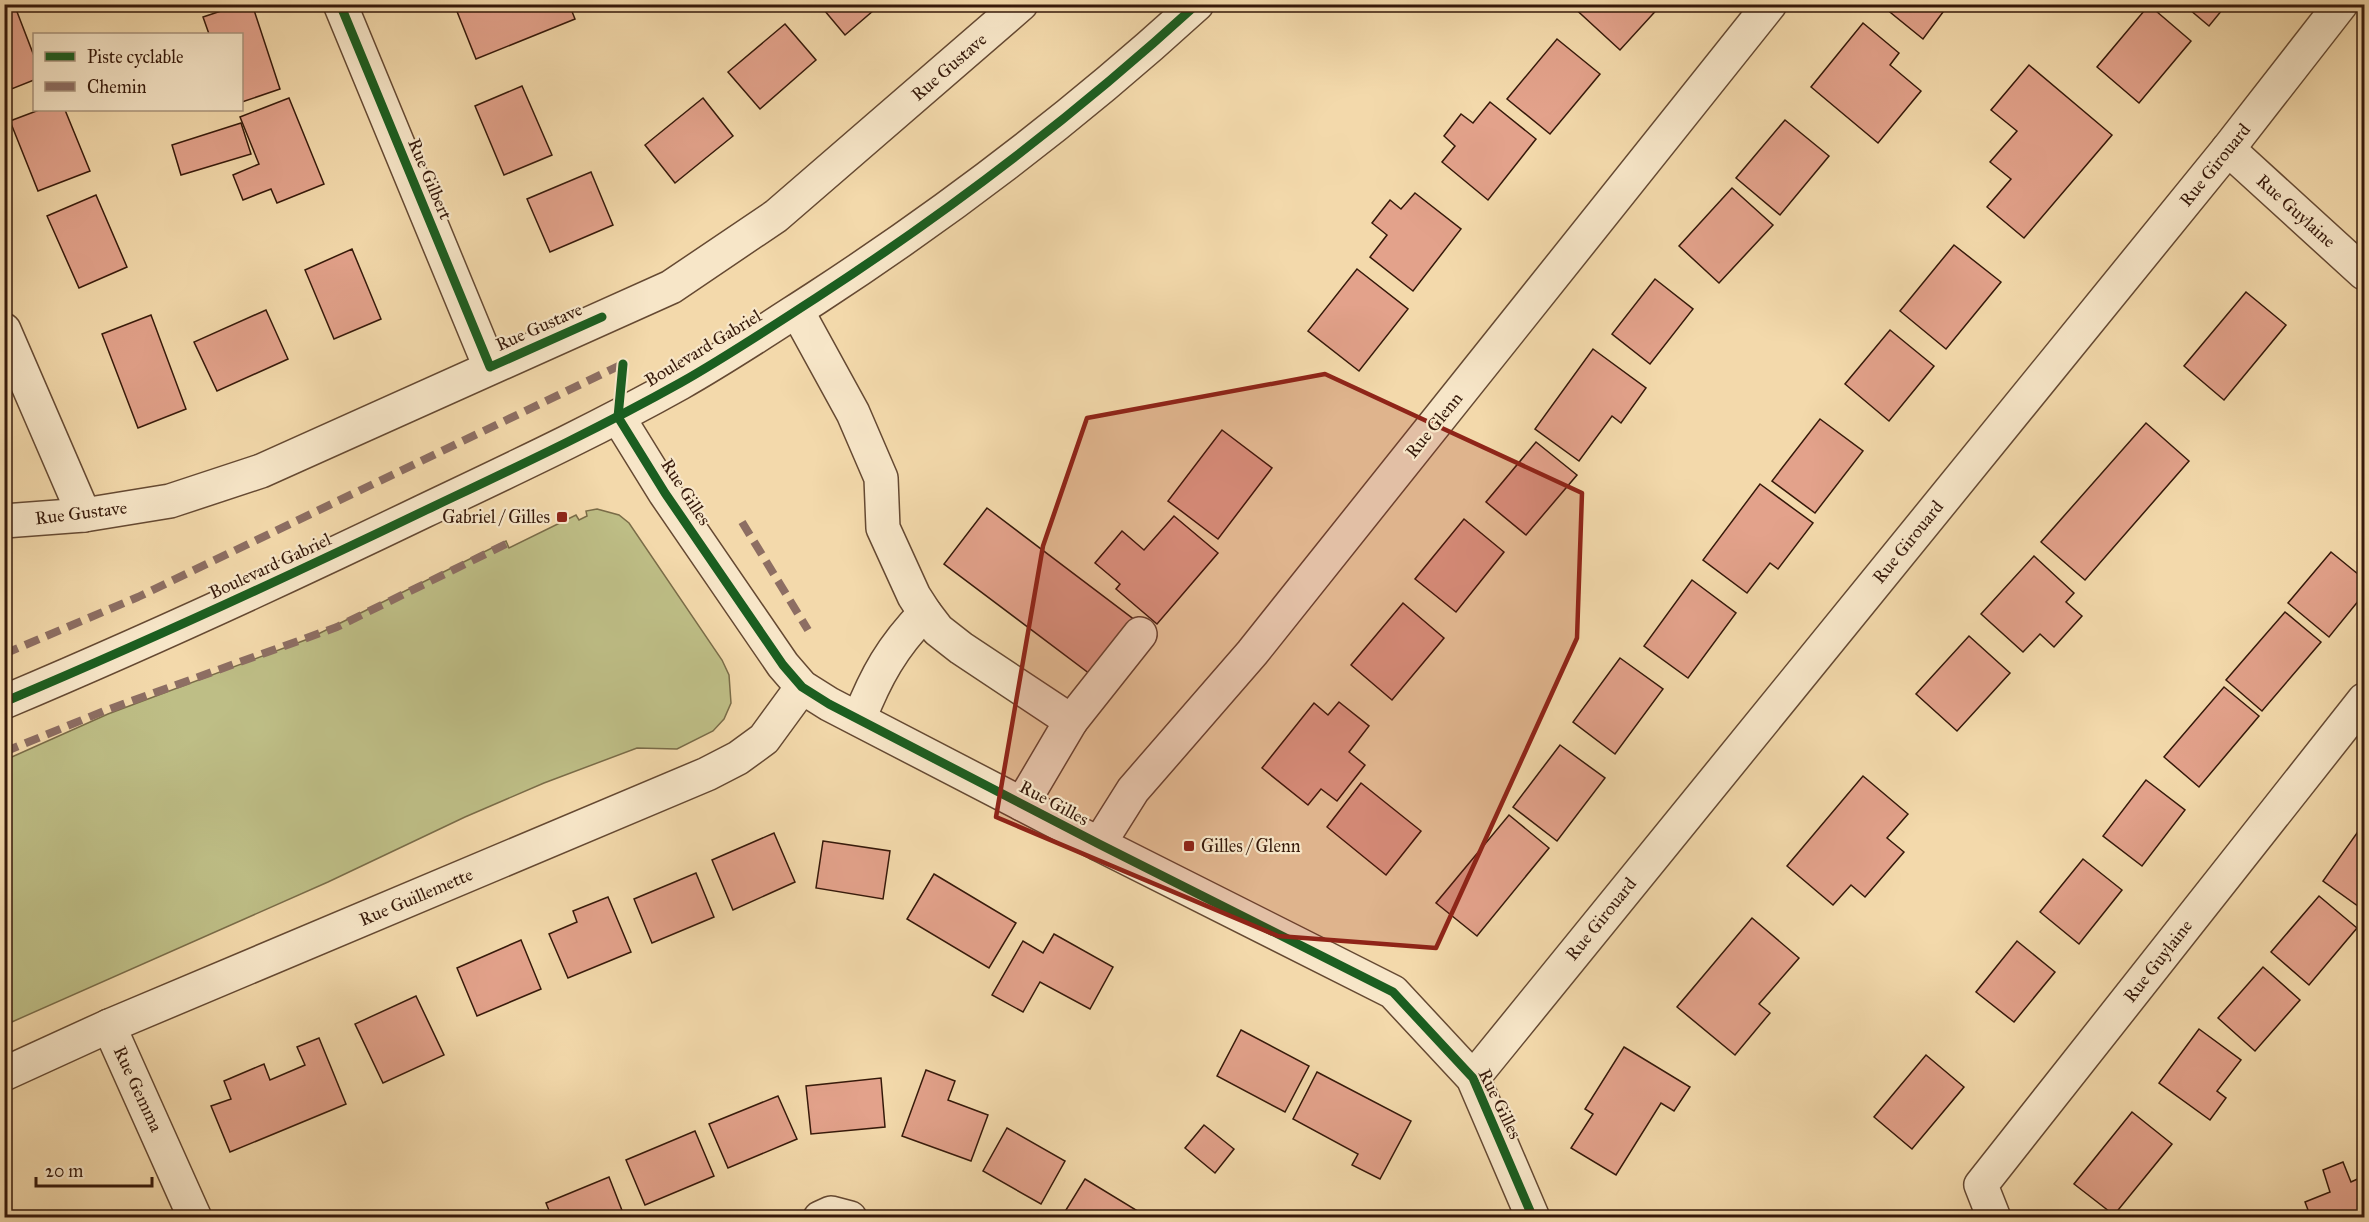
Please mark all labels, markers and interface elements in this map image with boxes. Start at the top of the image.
street label: Rue Gustave [907,28,991,106]
legend [33,33,243,111]
text: Piste cyclable [87,46,184,68]
text: Chemin [87,76,147,98]
street label: Rue Girouard [2175,119,2255,211]
street label: Rue Gilbert [403,135,457,223]
street label: Rue Guylaine [2252,170,2340,252]
street label: Rue Gustave [492,298,586,356]
street label: Boulevard Gabriel [641,304,765,391]
street label: Rue Glenn [1401,387,1467,462]
street label: Rue Gilles [656,454,716,530]
street label: Rue Gustave [34,496,128,530]
street label: Rue Girouard [1868,496,1948,588]
place label: Gabriel / Gilles [442,506,550,528]
marker: Gabriel / Gilles [555,510,569,524]
street label: Boulevard Gabriel [205,528,335,604]
street label: Rue Gilles [1016,776,1092,830]
place label: Gilles / Glenn [1201,835,1301,857]
marker: Gilles / Glenn [1182,839,1196,853]
street label: Rue Guillemette [356,863,476,931]
street label: Rue Girouard [1561,873,1641,965]
street label: Rue Guylaine [2119,915,2197,1007]
street label: Rue Gemma [109,1043,168,1136]
street label: Rue Gilles [1474,1065,1526,1143]
scale bar [36,1150,152,1188]
text: 20 m [45,1160,83,1182]

